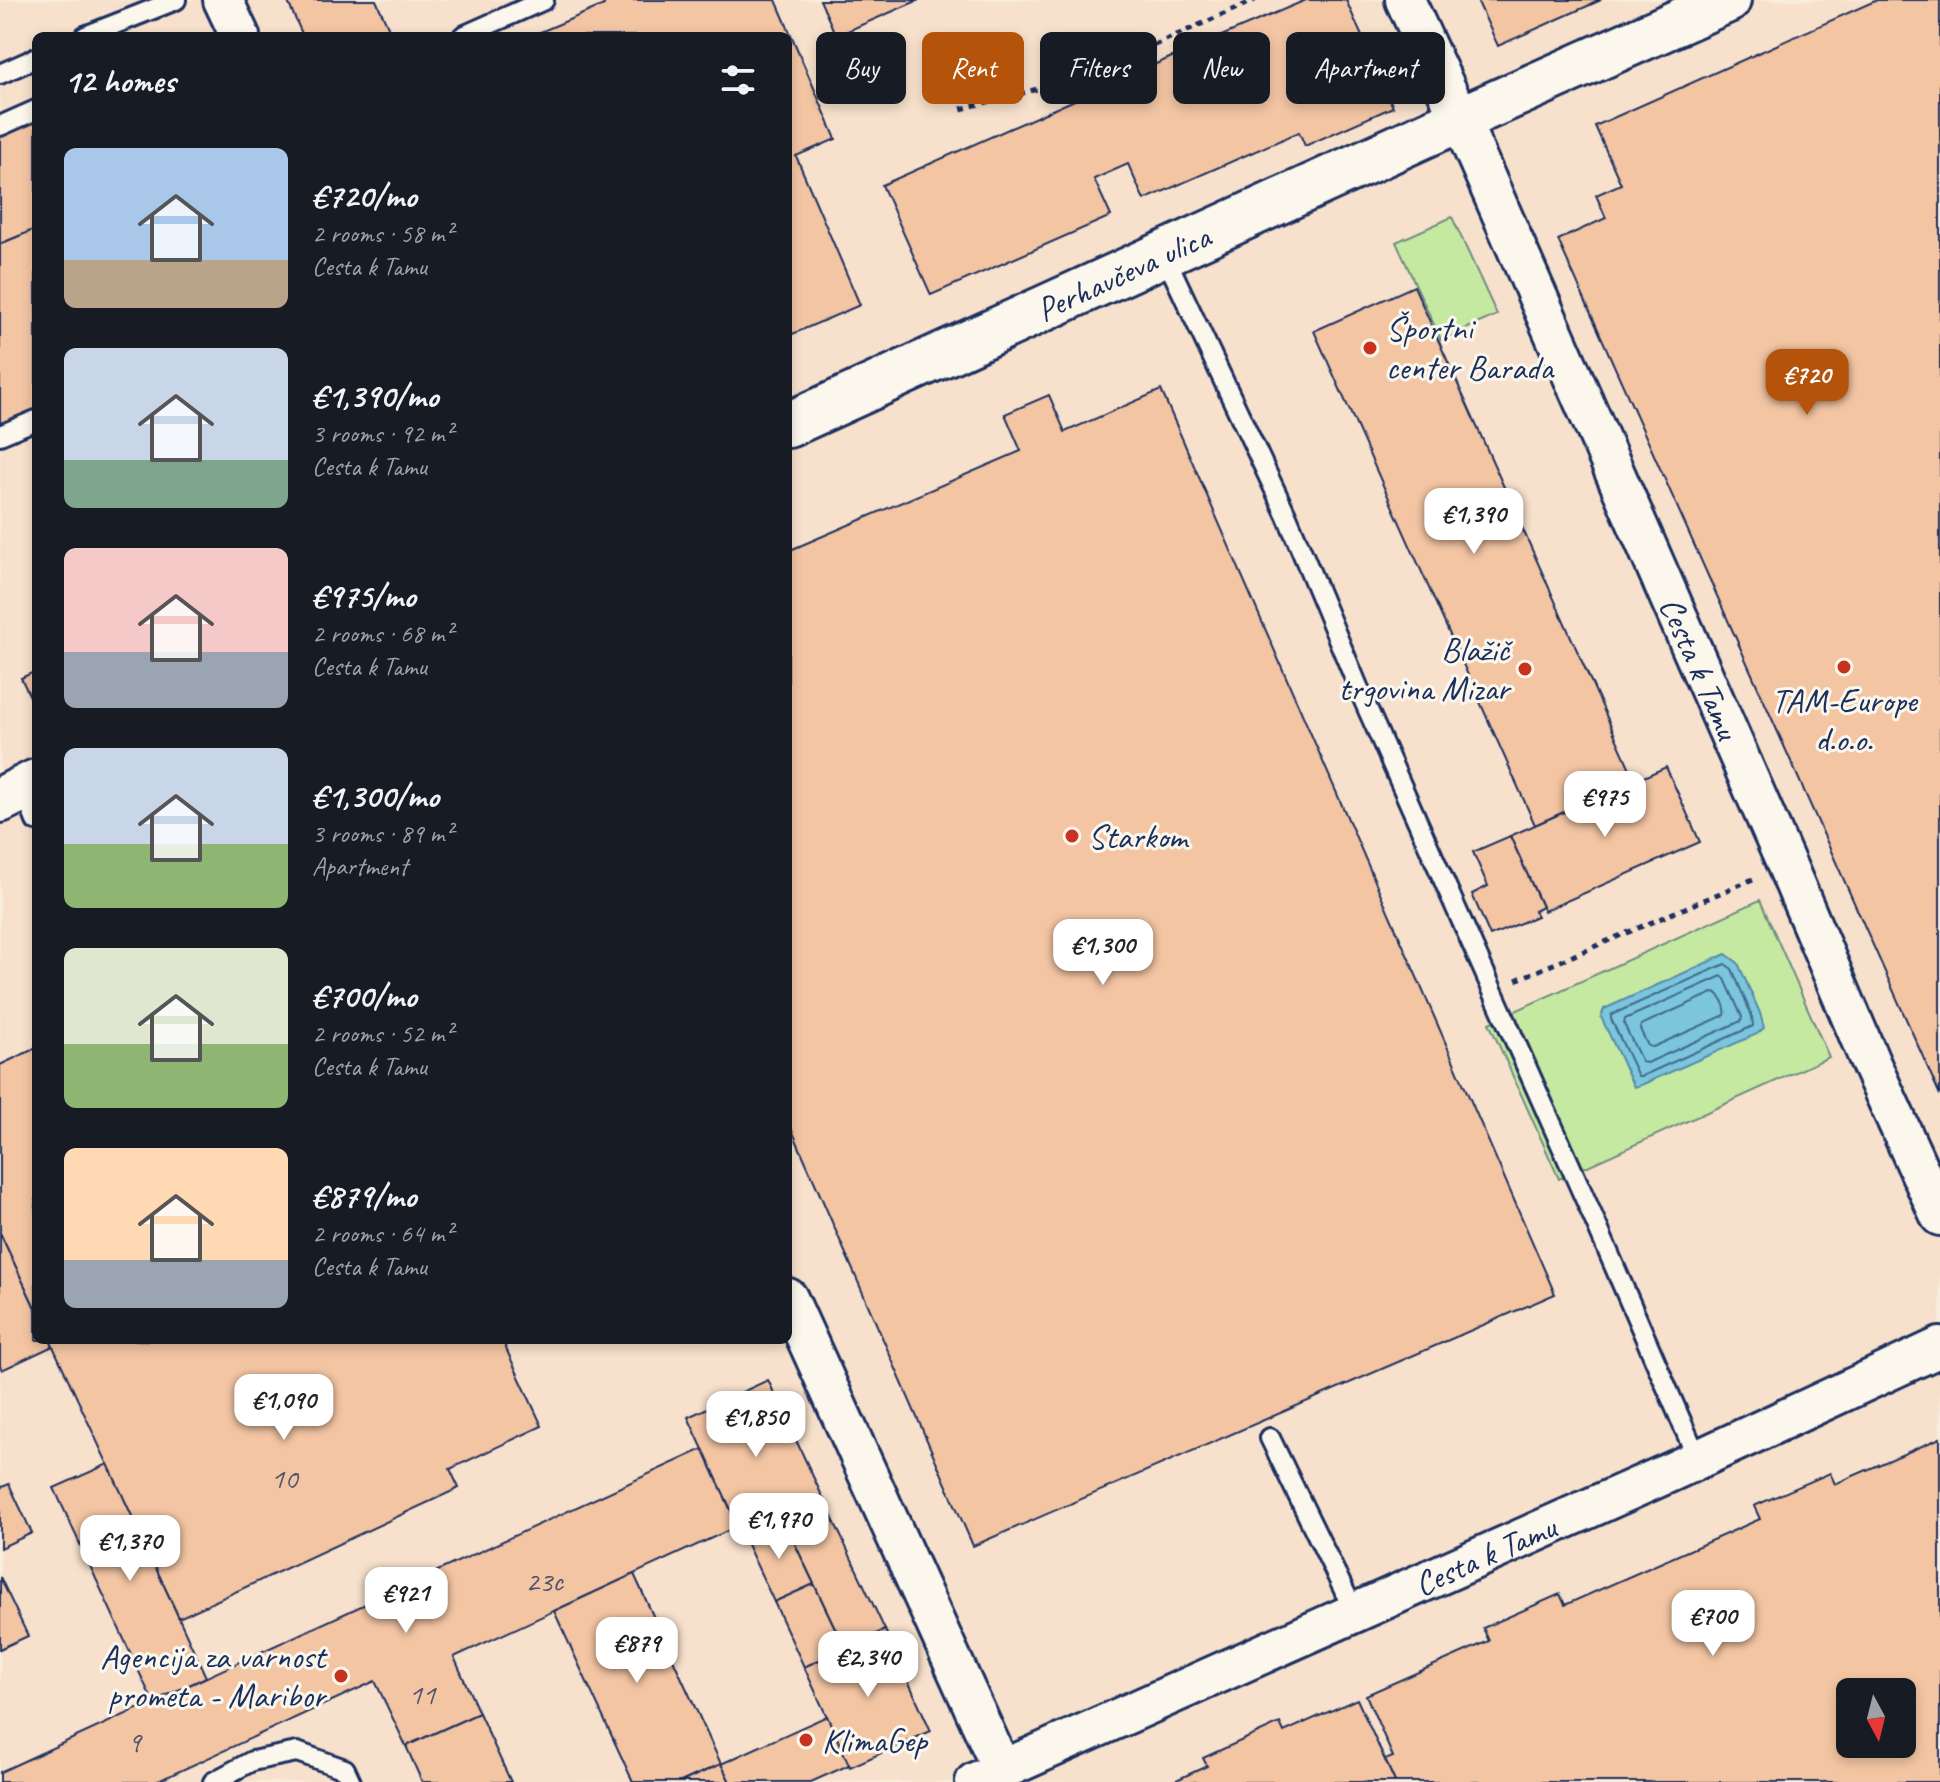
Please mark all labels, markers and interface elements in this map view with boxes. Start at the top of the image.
chip: Buy [816,32,906,104]
chip: Rent [922,32,1024,104]
chip: Filters [1040,32,1157,104]
chip: New [1173,32,1270,104]
chip: Apartment [1286,32,1445,104]
icon: filters [716,58,760,102]
text: 12 homes [64,59,175,102]
text: €720/mo [312,174,417,217]
icon: home [128,180,224,276]
street label: Perhavčeva ulica [1030,214,1219,331]
text: 2 rooms · 58 m² [312,217,453,250]
text: Cesta k Tamu [312,250,427,283]
place label: Športni center Barada [1386,307,1555,389]
marker: Športni center Barada [1361,339,1379,357]
pin: €720 [1760,349,1854,417]
text: €720 [1784,358,1830,391]
text: €1,390/mo [312,374,438,417]
icon: home [128,380,224,476]
text: 3 rooms · 92 m² [312,417,453,450]
text: Cesta k Tamu [312,450,427,483]
pin: €1,390 [1409,488,1539,556]
text: €1,390 [1442,497,1506,530]
text: €975/mo [312,574,416,617]
icon: home [128,580,224,676]
street label: Cesta k Tamu [1650,590,1751,748]
text: 2 rooms · 68 m² [312,617,453,650]
place label: Blažič trgovina Mizar [1338,628,1513,710]
text: Cesta k Tamu [312,650,427,683]
marker: TAM-Europe d.o.o. [1835,658,1853,676]
marker: Blažič trgovina Mizar [1516,660,1534,678]
place label: TAM-Europe d.o.o. [1771,679,1919,761]
pin: €975 [1558,771,1652,839]
text: €1,300/mo [312,774,439,817]
icon: home [128,780,224,876]
text: €975 [1582,780,1628,813]
place label: Starkom [1088,815,1190,858]
text: 3 rooms · 89 m² [312,817,453,850]
marker: Starkom [1063,827,1081,845]
text: Apartment [312,850,408,883]
pin: €1,300 [1038,919,1168,987]
text: €1,300 [1071,928,1135,961]
text: €700/mo [312,974,417,1017]
icon: home [128,980,224,1076]
text: 2 rooms · 52 m² [312,1017,453,1050]
text: Cesta k Tamu [312,1050,427,1083]
text: €879/mo [312,1174,416,1217]
icon: home [128,1180,224,1276]
text: 2 rooms · 64 m² [312,1217,453,1250]
text: Cesta k Tamu [312,1250,427,1283]
pin: €1,090 [219,1374,349,1442]
text: €1,090 [252,1383,316,1416]
pin: €1,850 [691,1391,821,1459]
text: €1,850 [724,1400,788,1433]
house number: 10 [271,1459,300,1497]
pin: €1,970 [714,1493,844,1561]
text: €1,970 [747,1502,811,1535]
street label: Cesta k Tamu [1407,1504,1564,1606]
pin: €1,370 [65,1515,195,1583]
text: €1,370 [98,1524,162,1557]
house number: 23c [525,1562,564,1600]
pin: €921 [359,1567,453,1635]
text: €921 [383,1576,429,1609]
pin: €700 [1666,1590,1760,1658]
text: €700 [1690,1599,1736,1632]
pin: €879 [590,1617,684,1685]
text: €879 [614,1626,660,1659]
pin: €2,340 [803,1631,933,1699]
place label: Agencija za varnost prometa - Maribor [100,1635,329,1717]
text: €2,340 [836,1640,900,1673]
marker: Agencija za varnost prometa - Maribor [332,1667,350,1685]
house number: 11 [409,1675,437,1713]
north arrow [1836,1678,1916,1758]
map controls [1836,1678,1916,1758]
place label: KlimaGep [822,1719,929,1762]
house number: 9 [127,1723,143,1761]
marker: KlimaGep [797,1731,815,1749]

